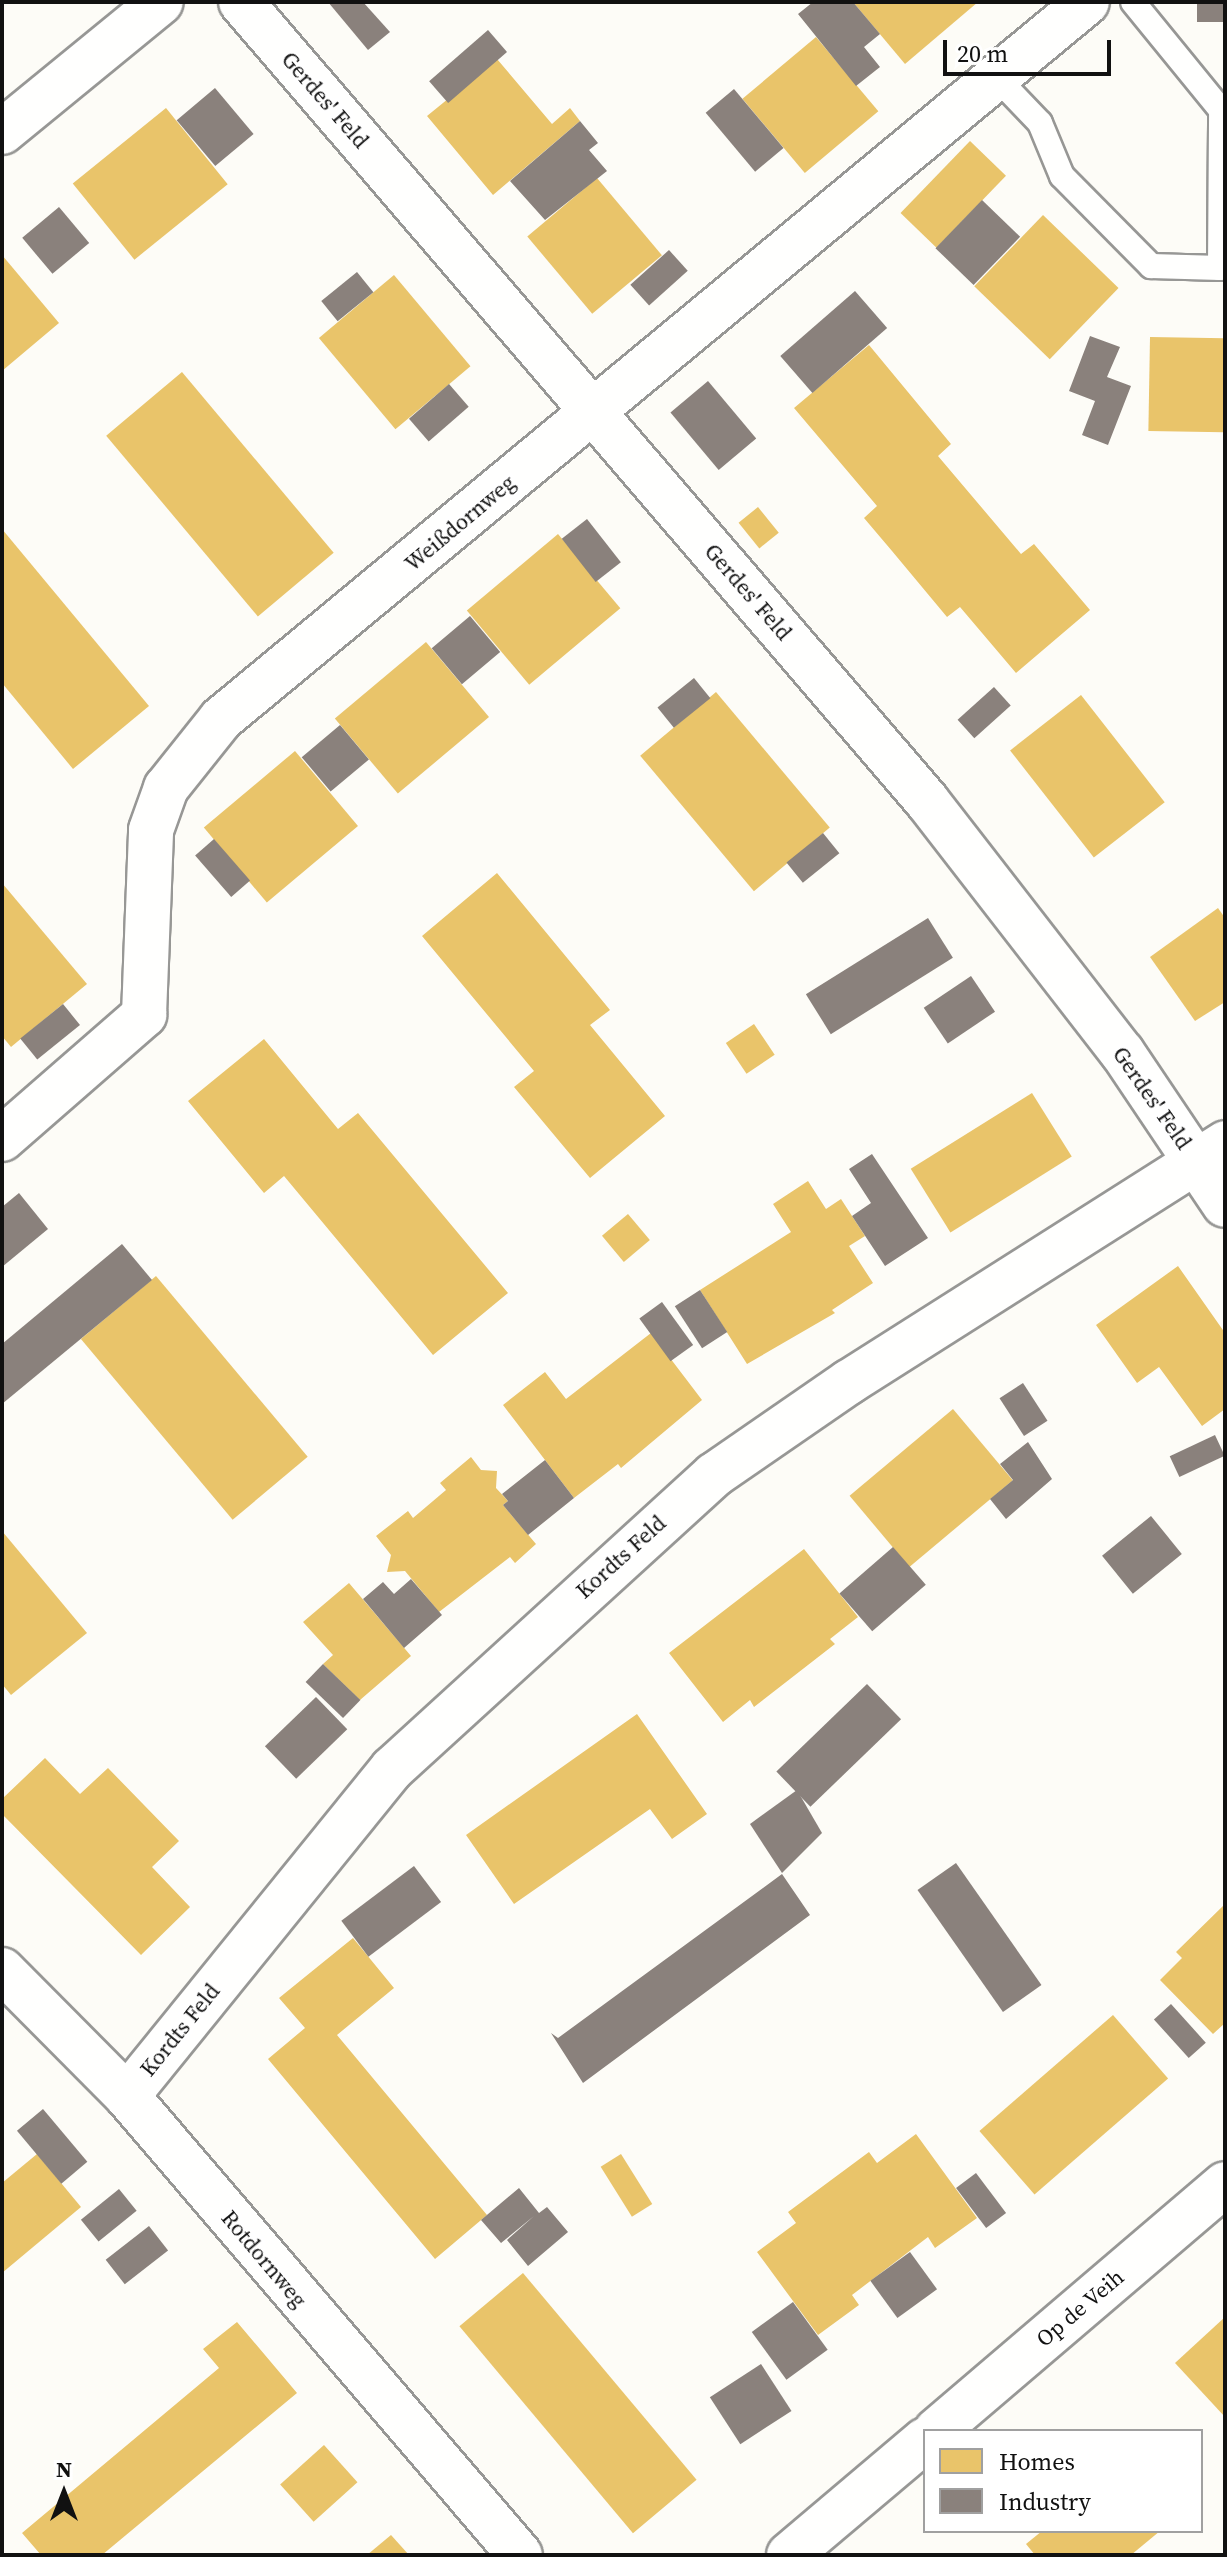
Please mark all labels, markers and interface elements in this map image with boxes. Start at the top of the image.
scale bar [947,24,1115,74]
text: 20 m [957,37,1008,70]
street label: Gerdes' Feld [276,46,374,154]
street label: Weißdornweg [399,469,521,577]
street label: Gerdes' Feld [699,538,797,646]
street label: Gerdes' Feld [1107,1042,1197,1154]
street label: Kordts Feld [571,1510,671,1604]
street label: Kordts Feld [135,1978,225,2082]
street label: Rotdornweg [216,2205,312,2313]
street label: Op de Veih [1031,2264,1129,2352]
legend [923,2429,1203,2533]
text: Homes [999,2445,1075,2478]
north arrow [24,2453,104,2533]
text: N [56,2454,72,2484]
text: Industry [999,2485,1091,2518]

